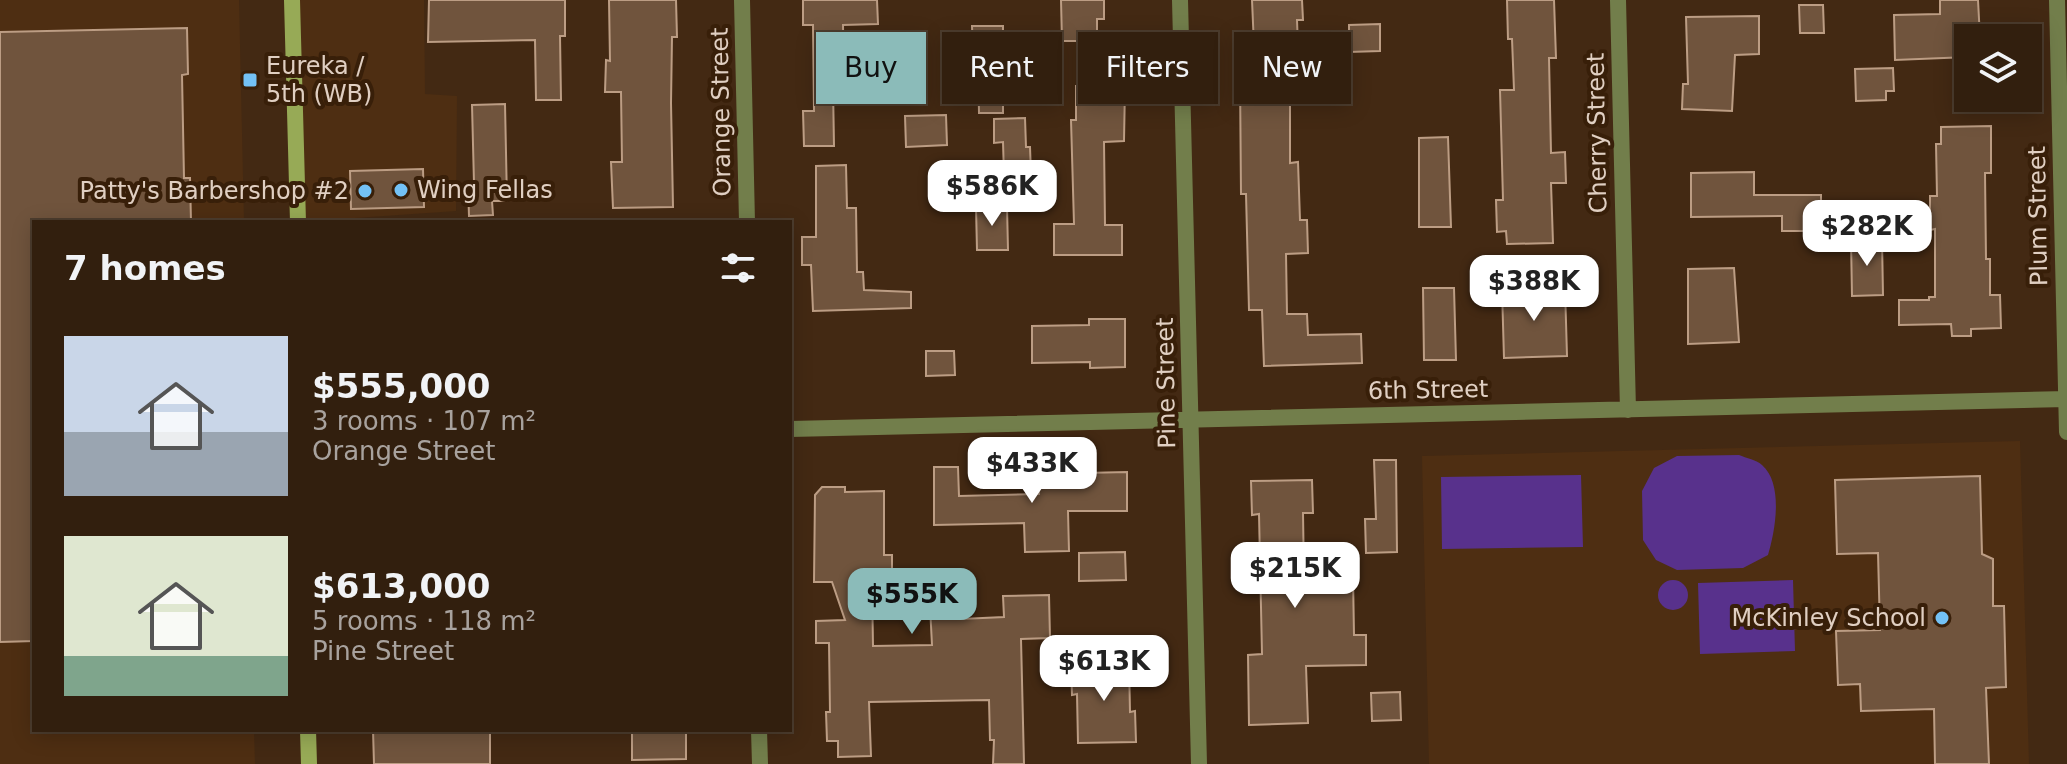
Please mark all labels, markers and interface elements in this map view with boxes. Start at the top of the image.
map controls [1954,24,2042,112]
button: layers [1954,24,2042,112]
street label: Orange Street [706,27,736,197]
chip: Buy [816,32,926,104]
chip: Rent [942,32,1062,104]
chip: Filters [1078,32,1218,104]
chip: New [1234,32,1351,104]
place label: Eureka / 5th (WB) [266,52,372,108]
street label: Cherry Street [1582,52,1612,214]
marker: Eureka / 5th (WB) [241,71,259,89]
street label: Plum Street [2023,146,2053,286]
pin: $586K [936,160,1048,228]
text: $586K [946,171,1038,201]
place label: Wing Fellas [417,176,553,204]
place label: Patty's Barbershop #2 [80,177,349,205]
marker: Wing Fellas [392,181,410,199]
marker: Patty's Barbershop #2 [356,182,374,200]
pin: $282K [1811,200,1923,268]
text: $282K [1821,211,1913,241]
icon: filters [716,246,760,290]
text: 7 homes [64,248,226,288]
pin: $388K [1478,255,1590,323]
text: $388K [1488,266,1580,296]
street label: Pine Street [1151,317,1181,449]
text: $555,000 [312,366,491,406]
icon: home [128,368,224,464]
street label: 6th Street [1368,375,1488,405]
text: 3 rooms · 107 m² [312,406,536,436]
text: Orange Street [312,436,495,466]
pin: $433K [976,437,1088,505]
text: $433K [986,448,1078,478]
pin: $215K [1239,542,1351,610]
text: $215K [1249,553,1341,583]
text: $613,000 [312,566,491,606]
icon: home [128,568,224,664]
pin: $555K [856,568,968,636]
text: $555K [866,579,958,609]
place label: McKinley School [1732,604,1926,632]
text: 5 rooms · 118 m² [312,606,536,636]
marker: McKinley School [1933,609,1951,627]
pin: $613K [1048,635,1160,703]
text: Pine Street [312,636,454,666]
text: $613K [1058,646,1150,676]

